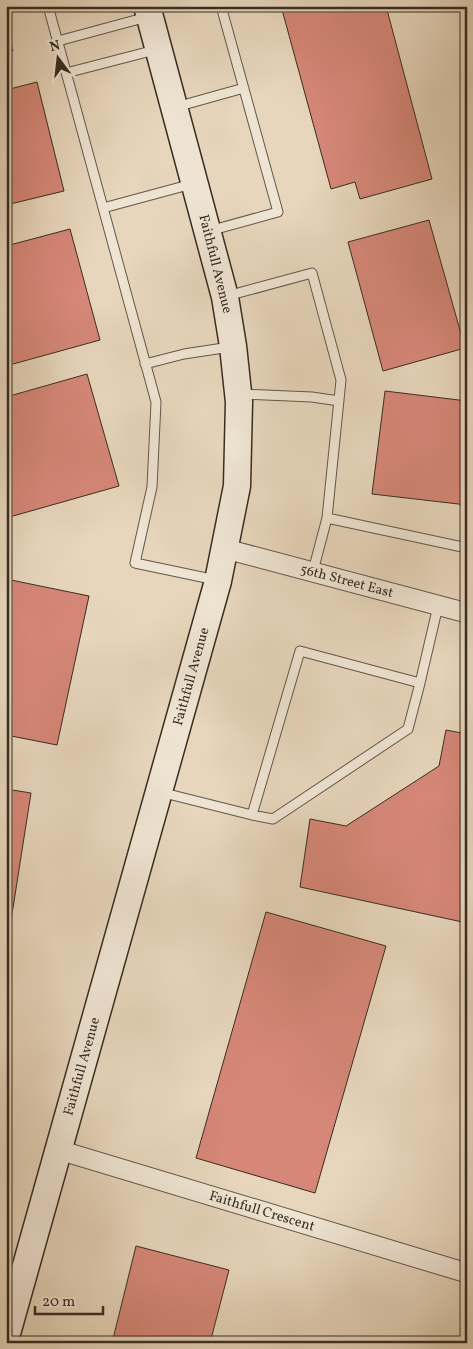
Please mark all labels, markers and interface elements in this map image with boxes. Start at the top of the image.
north arrow [32,32,82,82]
text: N [48,36,62,57]
street label: Faithfull Avenue [194,213,237,316]
street label: 56th Street East [298,560,396,603]
street label: Faithfull Avenue [168,625,214,728]
street label: Faithfull Avenue [59,1015,105,1118]
street label: Faithfull Crescent [207,1186,317,1236]
scale bar [35,1284,102,1316]
text: 20 m [42,1292,75,1313]

